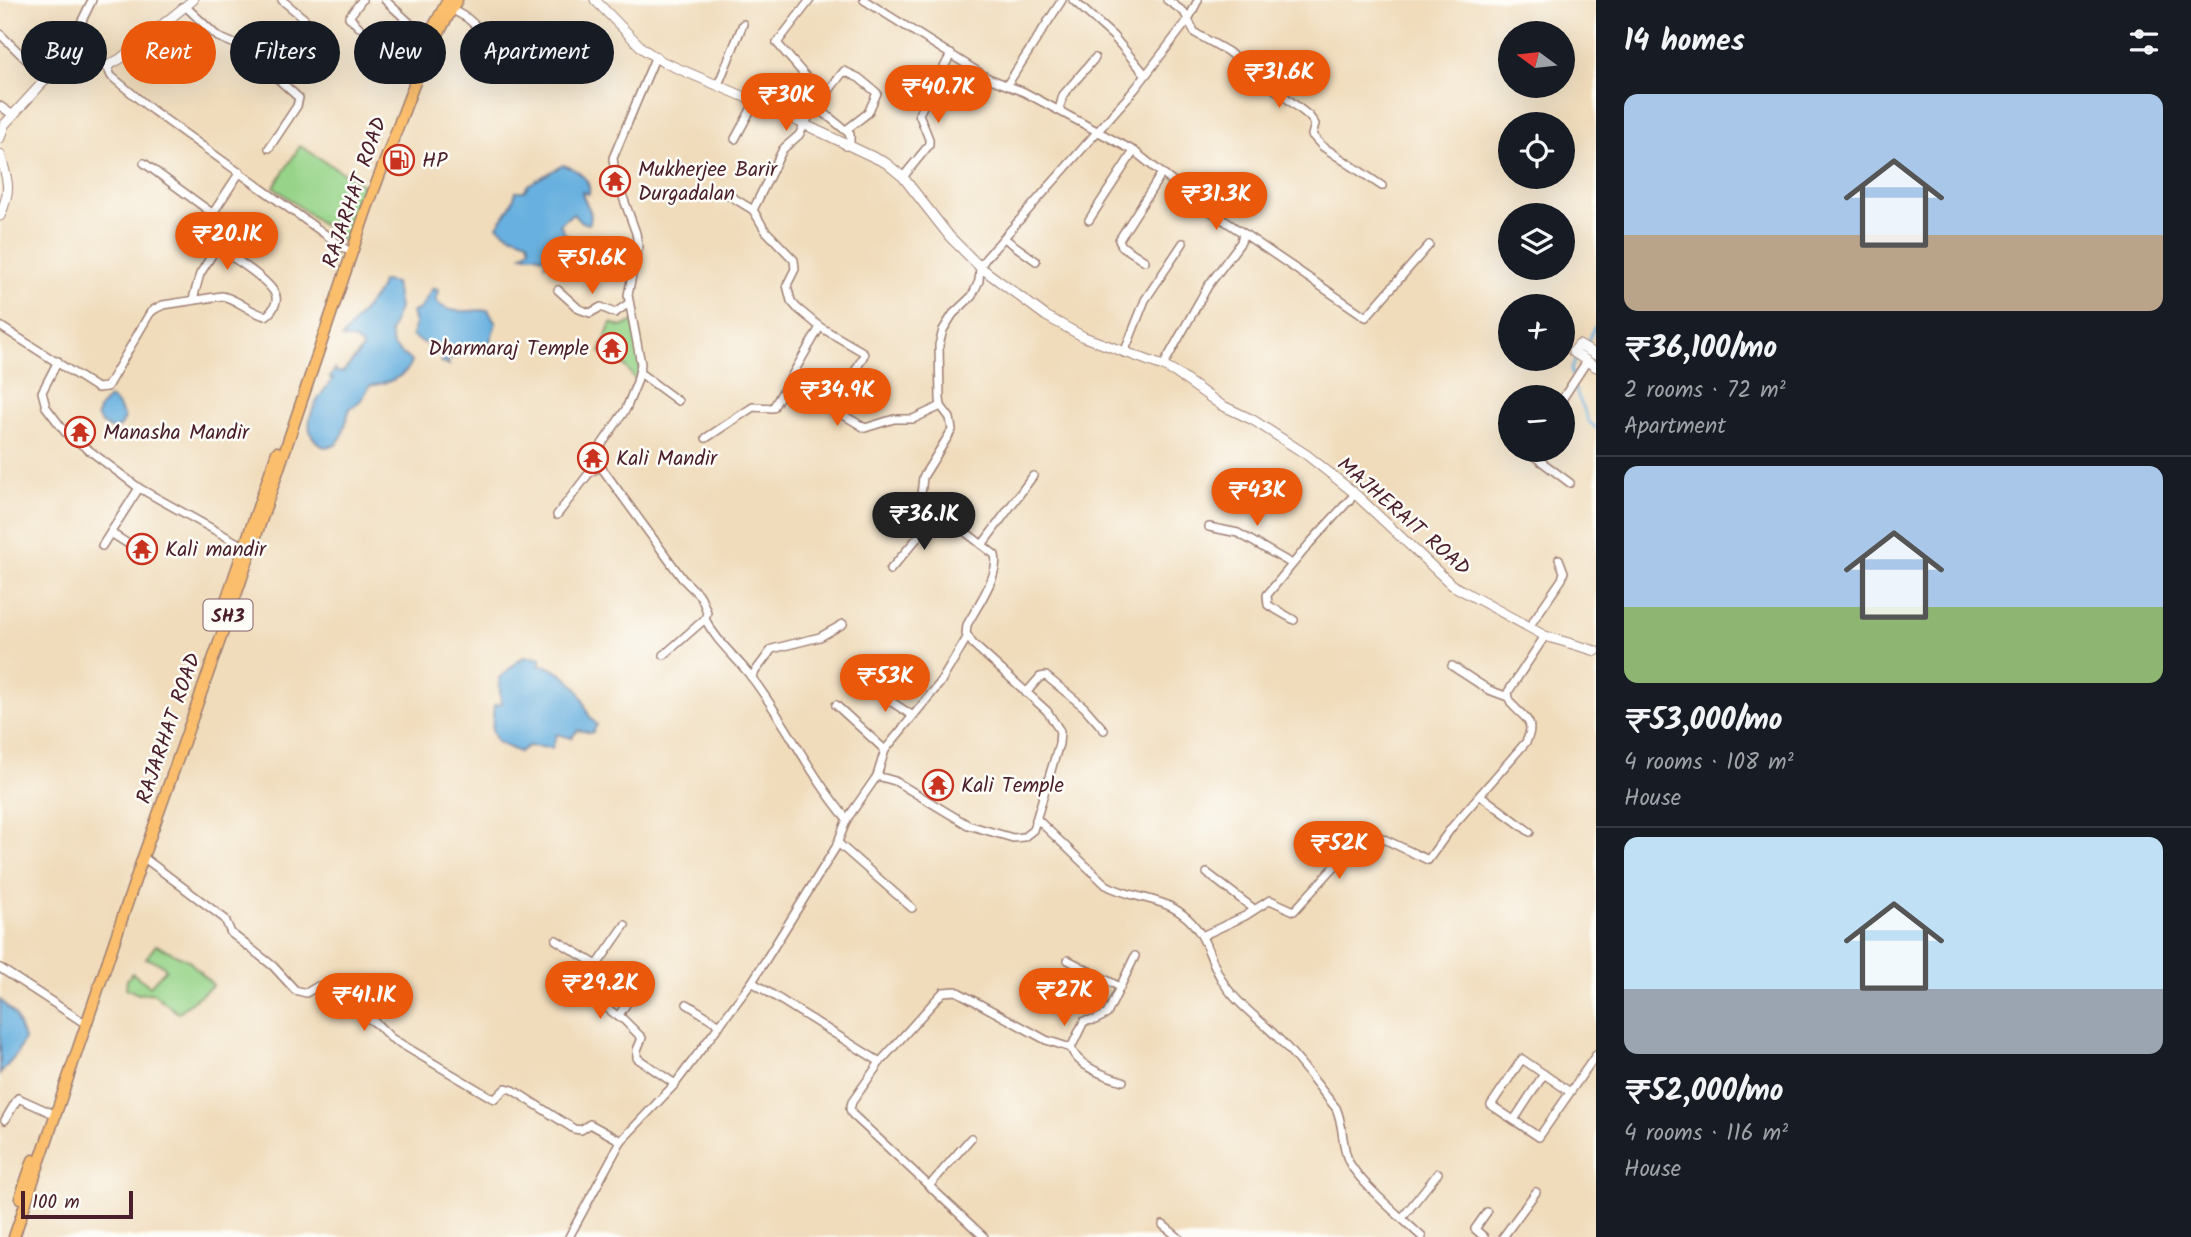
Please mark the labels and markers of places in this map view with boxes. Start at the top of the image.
pin: ₹31.6K [1222,50,1336,110]
pin: ₹40.7K [881,66,995,125]
pin: ₹30K [745,74,827,133]
fuel station icon: HP [382,143,416,177]
place label: HP [422,145,448,178]
place label: Mukherjee Barir Durgadalan [638,154,778,211]
temple icon: Mukherjee Barir Durgadalan [598,164,632,198]
pin: ₹31.3K [1159,173,1273,232]
pin: ₹20.1K [170,212,284,272]
pin: ₹51.6K [535,236,649,296]
temple icon: Dharmaraj Temple [595,331,629,365]
place label: Dharmaraj Temple [428,333,590,366]
pin: ₹34.9K [780,368,894,428]
temple icon: Manasha Mandir [63,415,97,449]
place label: Manasha Mandir [103,417,250,450]
temple icon: Kali Mandir [576,441,610,475]
place label: Kali Mandir [616,443,718,476]
pin: ₹43K [1216,468,1298,528]
pin: ₹36.1K [867,492,981,552]
temple icon: Kali mandir [125,532,159,566]
place label: Kali mandir [165,534,267,567]
pin: ₹53K [844,654,926,714]
temple icon: Kali Temple [921,768,955,802]
place label: Kali Temple [961,770,1064,803]
pin: ₹52K [1298,822,1380,881]
pin: ₹29.2K [543,962,657,1021]
pin: ₹27K [1023,968,1105,1028]
pin: ₹41.1K [307,974,421,1033]

